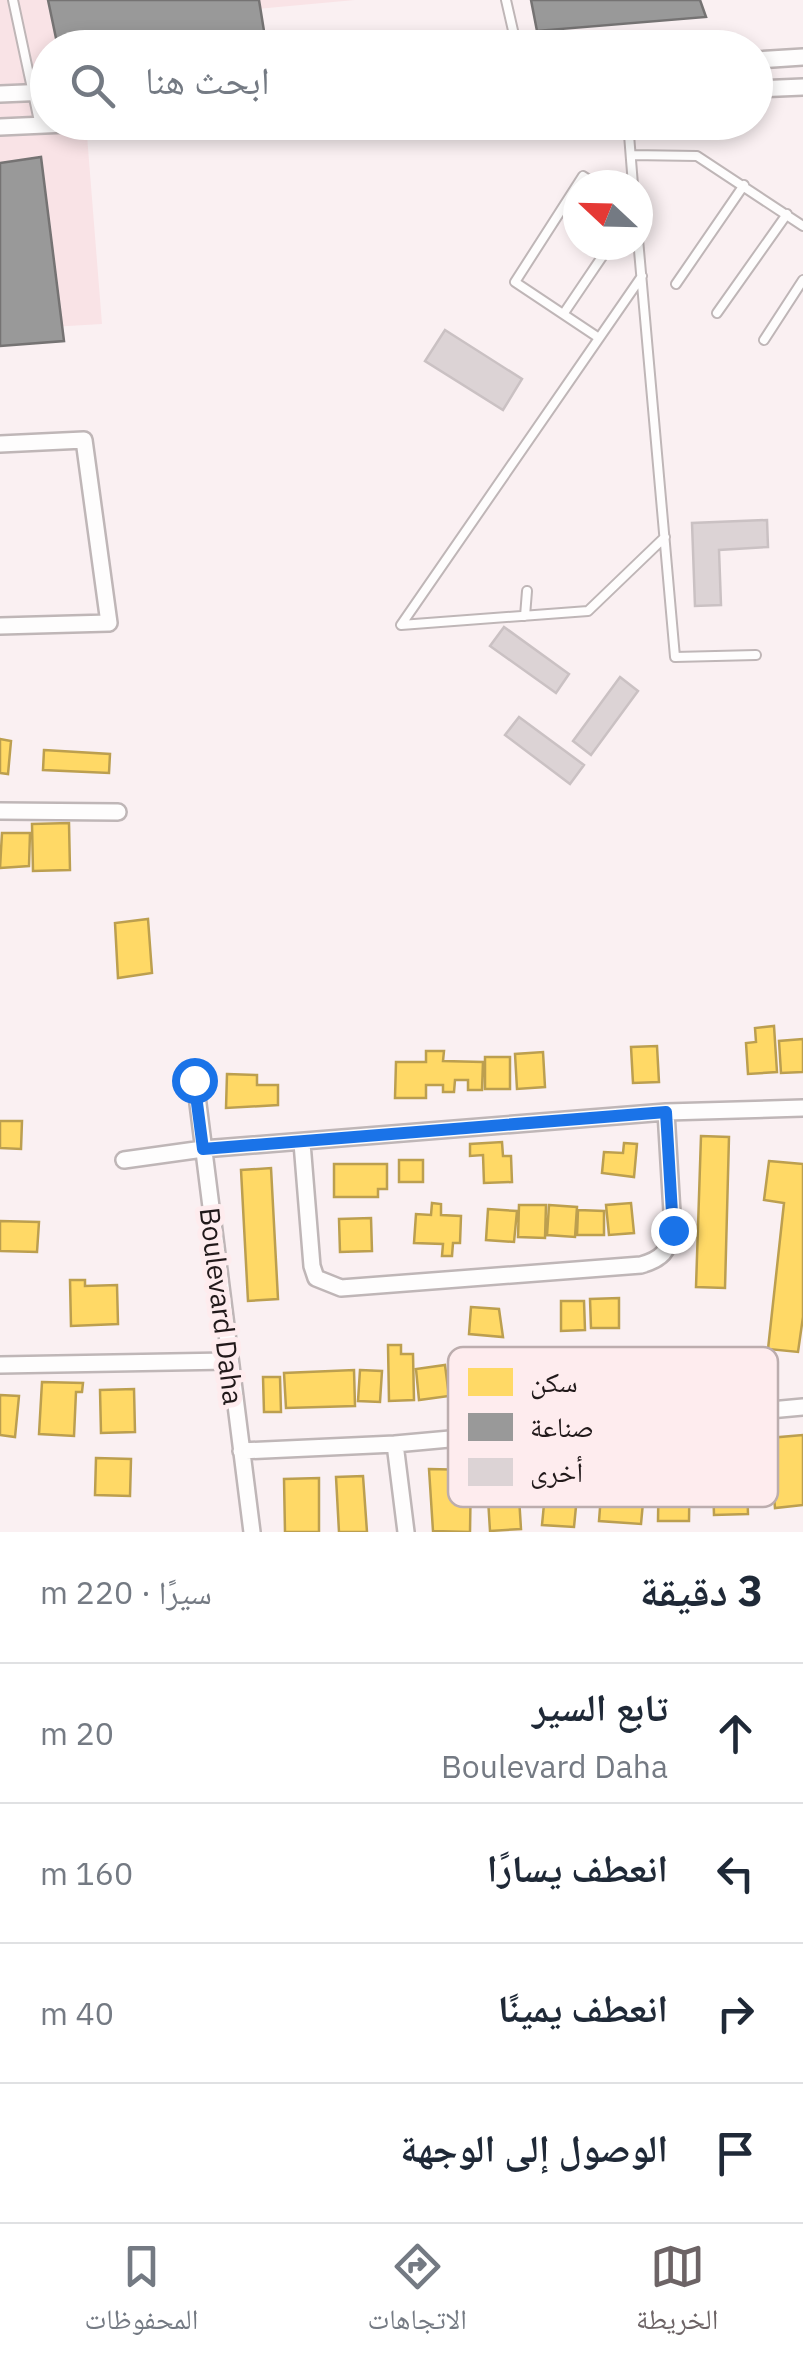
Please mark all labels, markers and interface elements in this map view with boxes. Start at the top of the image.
search box [30,30,773,140]
text: ابحث هنا [145,55,270,104]
icon: search [65,58,120,113]
north arrow [563,170,653,260]
route start [172,1058,218,1104]
street label: Boulevard Daha [192,1205,252,1407]
route end [651,1208,697,1254]
legend [448,1347,778,1507]
text: سكن [530,1363,578,1400]
text: صناعة [530,1408,594,1445]
text: أخرى [530,1453,583,1490]
text: 3 دقيقة [640,1563,763,1618]
text: سيرًا · 220 m [40,1571,212,1613]
text: تابع السير [532,1682,668,1731]
icon: ahead [708,1706,763,1761]
text: 20 m [40,1712,114,1754]
text: Boulevard Daha [441,1745,668,1787]
text: انعطف يسارًا [487,1843,668,1892]
icon: left [708,1846,763,1901]
text: 160 m [40,1852,133,1894]
text: انعطف يمينًا [498,1983,668,2032]
icon: right [708,1986,763,2041]
text: 40 m [40,1992,114,2034]
text: الوصول إلى الوجهة [400,2123,668,2172]
icon: arrive [708,2126,763,2181]
tab: المحفوظات [85,2239,198,2347]
tab: الاتجاهات [368,2239,467,2347]
tab: الخريطة [636,2239,718,2347]

